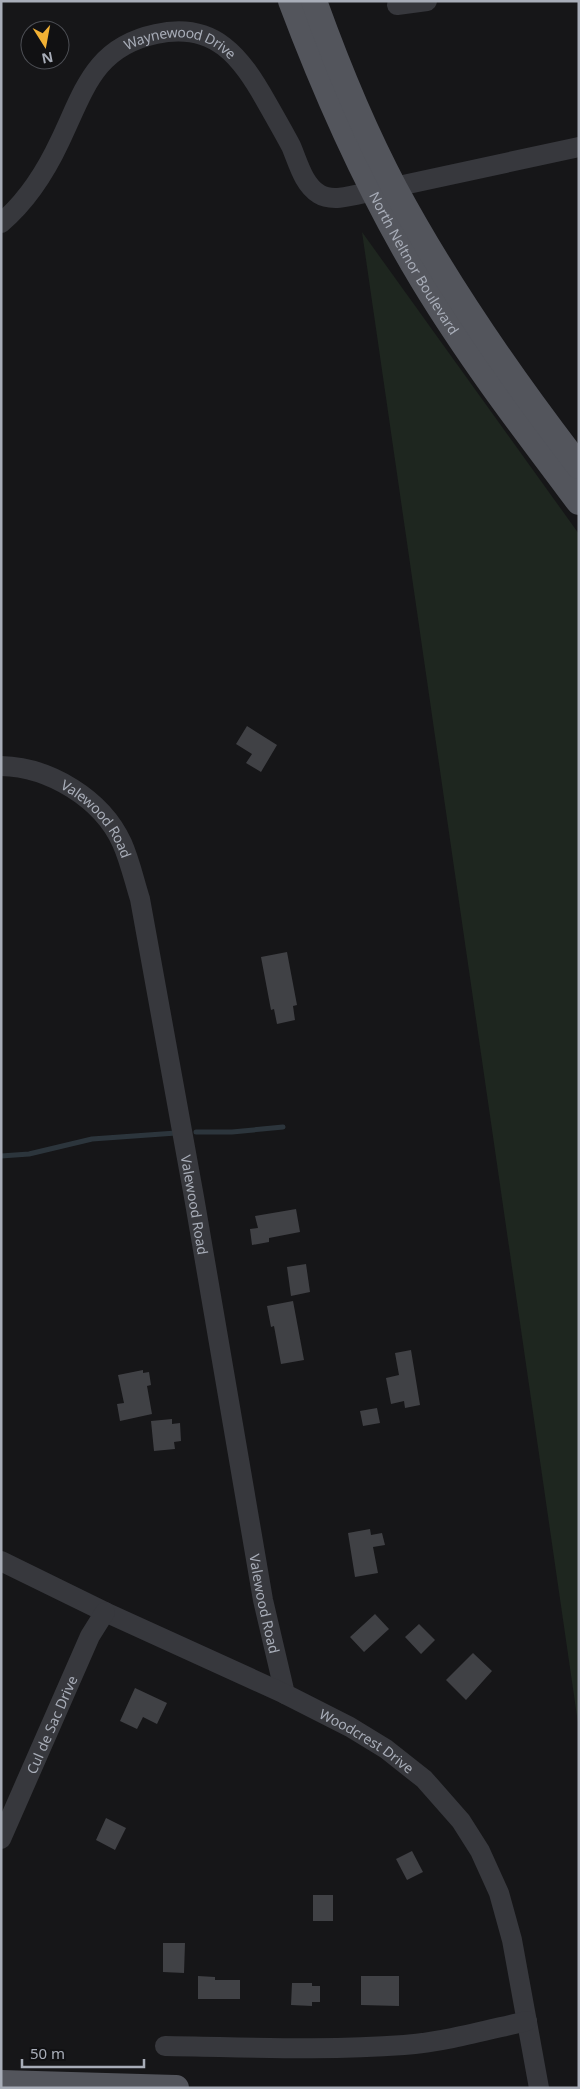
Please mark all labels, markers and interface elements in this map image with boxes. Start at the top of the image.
north arrow [20,20,70,70]
street label: Waynewood Drive [120,22,241,63]
text: N [40,48,55,69]
street label: North Neltnor Boulevard [366,188,464,338]
street label: Valewood Road [58,774,136,860]
street label: Valewood Road [177,1153,213,1256]
street label: Valewood Road [246,1552,285,1655]
street label: Cul de Sac Drive [21,1672,81,1777]
street label: Woodcrest Drive [316,1704,418,1777]
scale bar [22,2036,145,2068]
text: 50 m [30,2043,65,2063]

